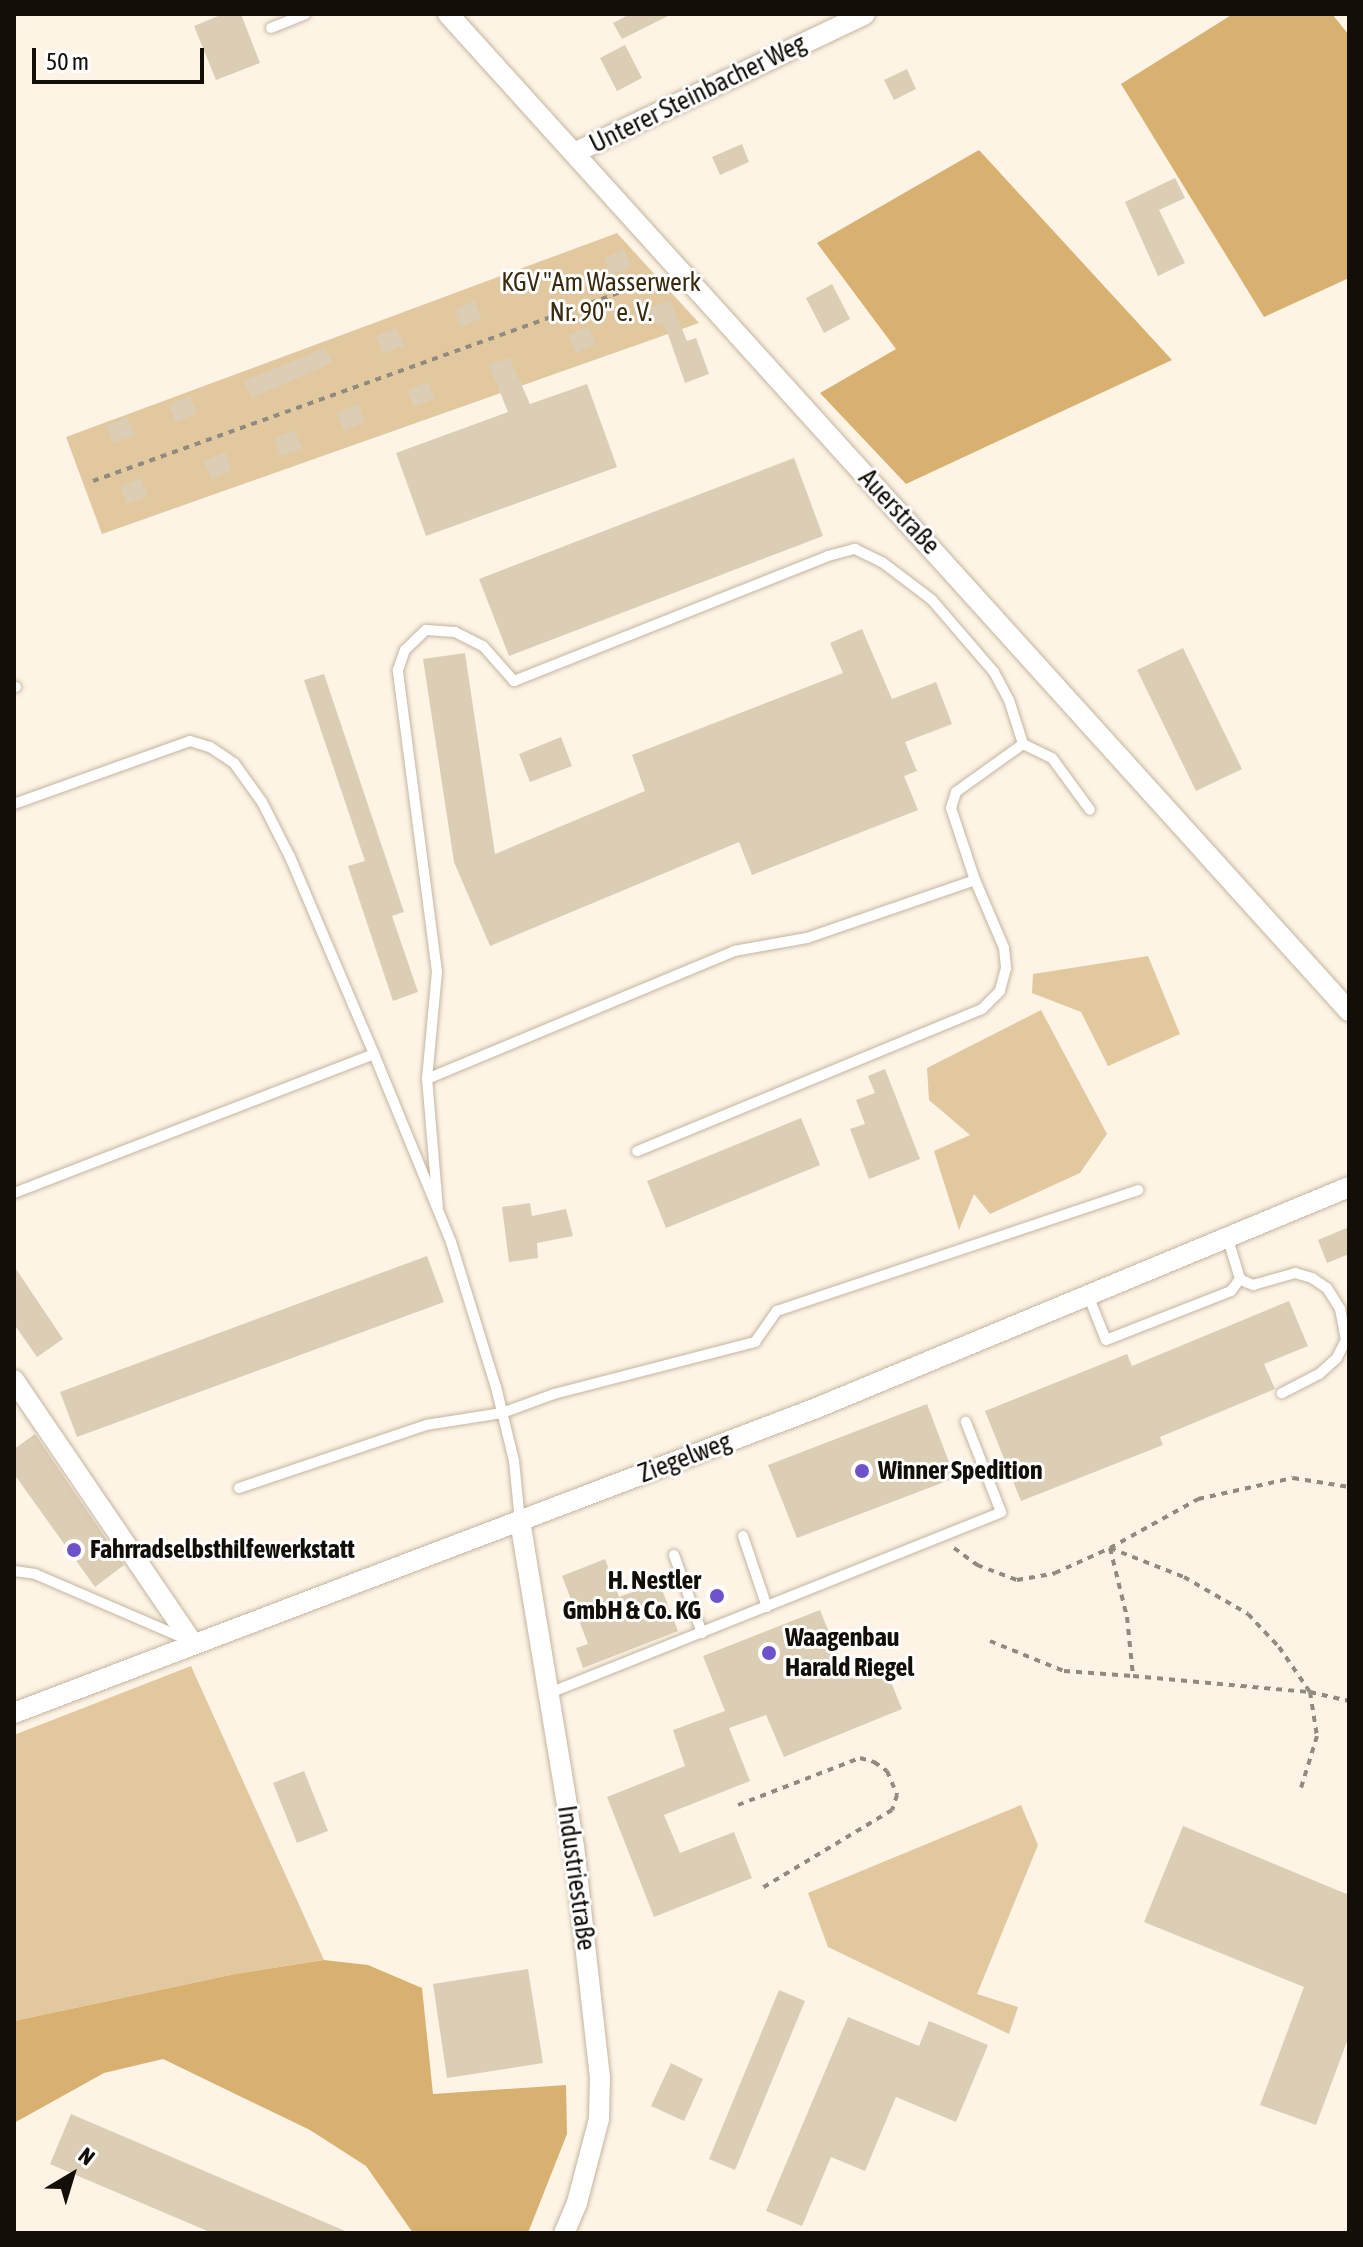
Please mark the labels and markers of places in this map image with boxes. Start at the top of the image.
place label: Winner Spedition [878,1455,1043,1487]
marker: Winner Spedition [853,1462,871,1480]
place label: Fahrradselbsthilfewerkstatt [90,1534,355,1566]
marker: Fahrradselbsthilfewerkstatt [65,1541,83,1559]
place label: H. Nestler GmbH & Co. KG [563,1565,701,1626]
marker: H. Nestler GmbH & Co. KG [708,1587,726,1605]
place label: Waagenbau Harald Riegel [785,1622,914,1684]
marker: Waagenbau Harald Riegel [760,1644,778,1662]

